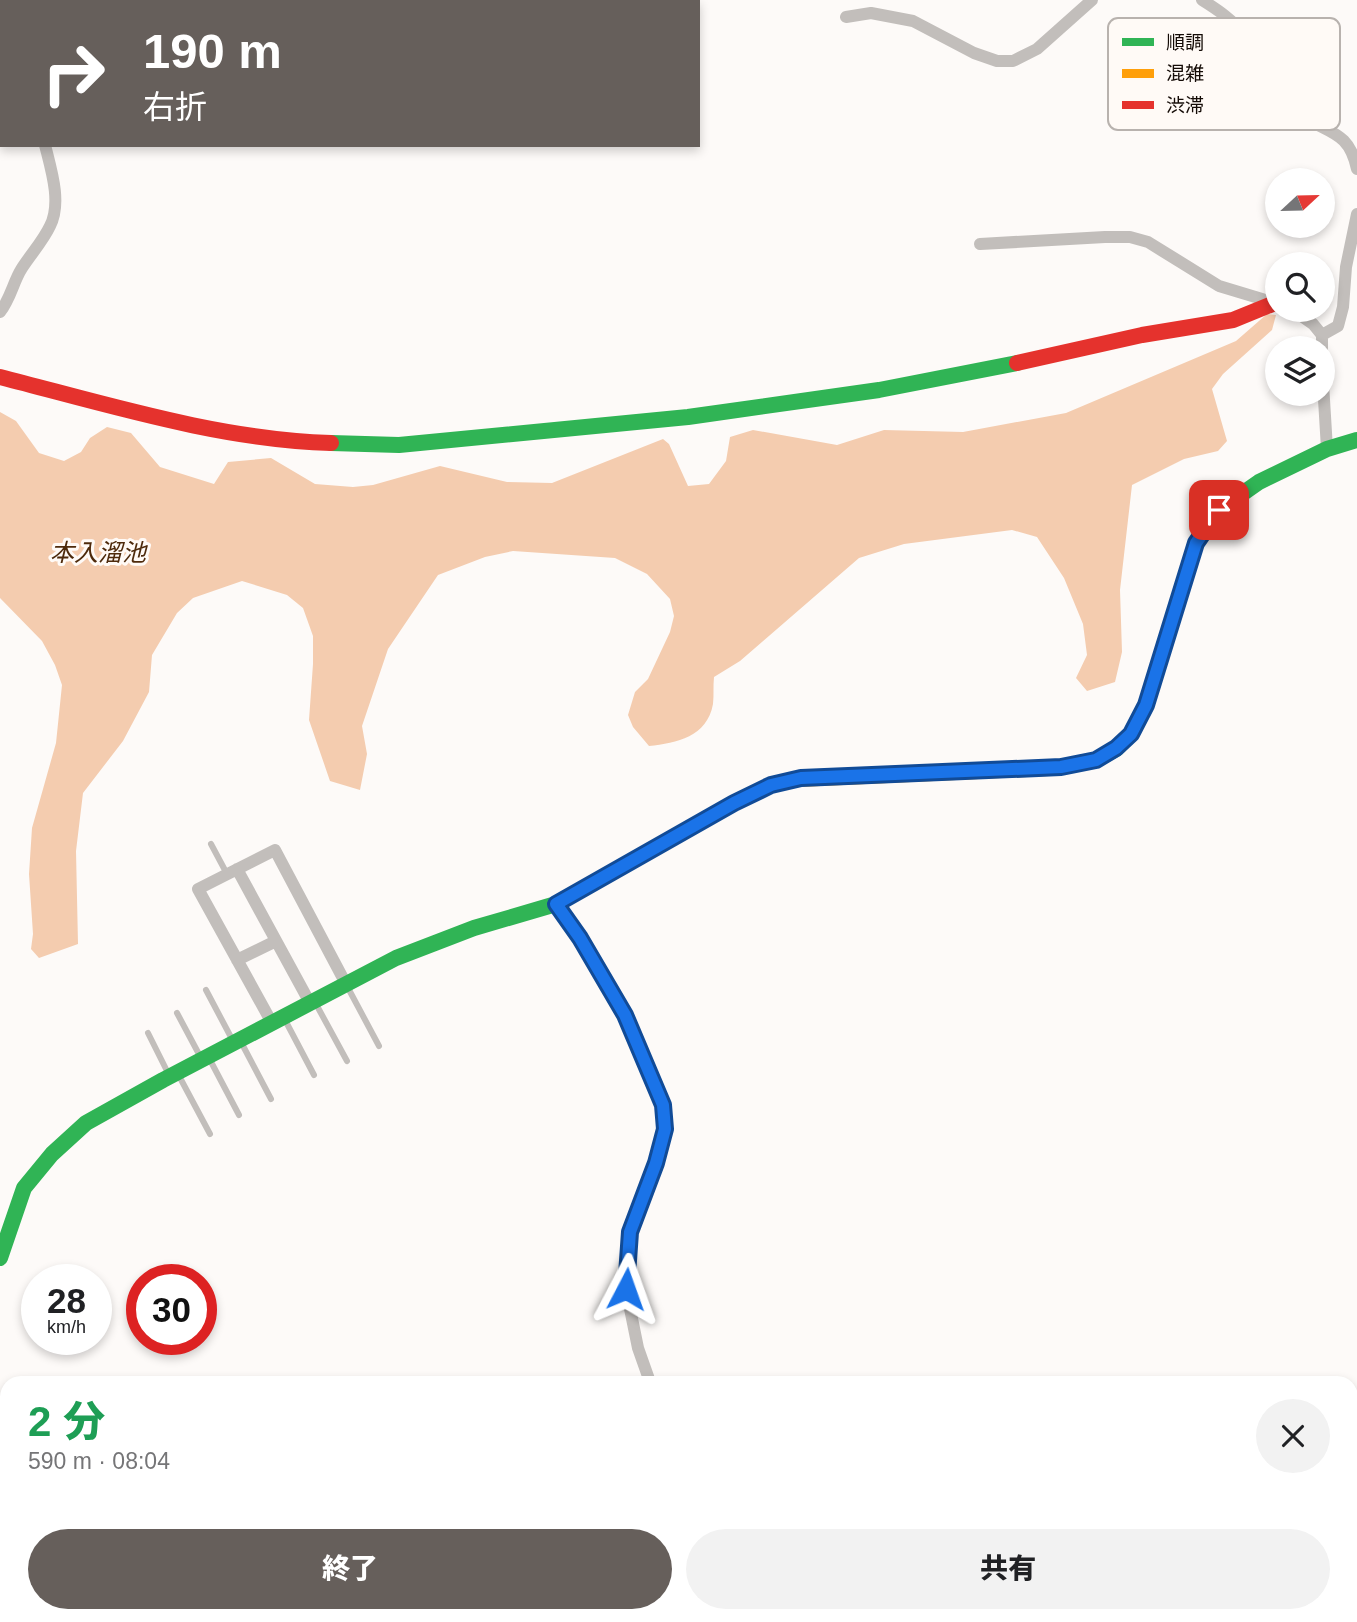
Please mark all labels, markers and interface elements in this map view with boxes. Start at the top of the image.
legend [1108,18,1340,130]
text: 190 m [143,24,282,78]
icon: right [28,28,119,119]
text: 順調 [1166,32,1204,53]
text: 混雑 [1166,63,1204,84]
text: 右折 [143,89,207,125]
text: 渋滞 [1166,95,1204,116]
north arrow [1265,168,1335,238]
map controls [1265,168,1335,406]
button: search [1265,252,1335,322]
button: layers [1265,336,1335,406]
pin [1189,480,1249,540]
icon: arrive [1200,491,1238,529]
water label: 本入溜池 [50,539,148,566]
position arrow [589,1252,663,1326]
speed limit sign: 30 [126,1264,217,1355]
text: 28 [47,1281,86,1320]
text: km/h [47,1317,86,1337]
text: 2 分 [28,1398,105,1445]
button: close [1256,1399,1330,1473]
text: 590 m · 08:04 [28,1448,170,1474]
button: 終了 [28,1529,672,1609]
button: 共有 [686,1529,1330,1609]

